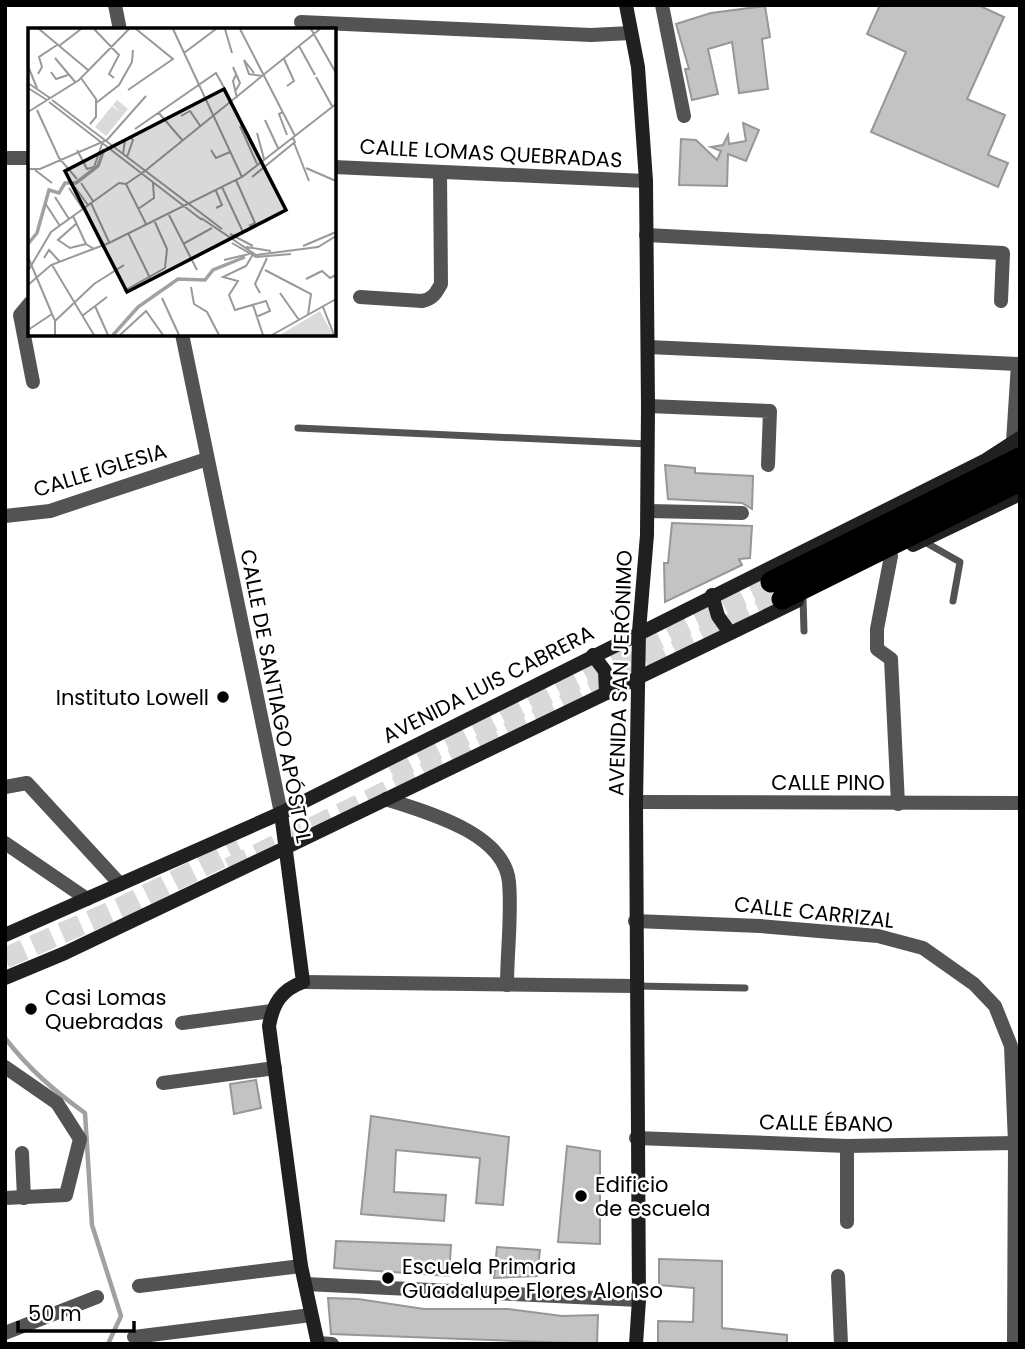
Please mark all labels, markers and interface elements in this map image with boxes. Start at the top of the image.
inset map [28,28,336,336]
street label: CALLE LOMAS QUEBRADAS [359,132,623,174]
street label: CALLE IGLESIA [30,436,170,504]
street label: CALLE DE SANTIAGO APÓSTOL [233,547,319,845]
street label: AVENIDA SAN JERÓNIMO [601,549,639,797]
street label: AVENIDA LUIS CABRERA [377,618,599,750]
place label: Instituto Lowell [56,683,209,712]
marker: Instituto Lowell [215,689,231,705]
street label: CALLE PINO [771,768,885,797]
street label: CALLE CARRIZAL [733,889,895,935]
place label: Casi Lomas Quebradas [45,983,166,1036]
marker: Casi Lomas Quebradas [23,1001,39,1017]
street label: CALLE ÉBANO [759,1107,893,1139]
place label: Edificio de escuela [595,1170,710,1223]
marker: Edificio de escuela [573,1188,589,1204]
place label: Escuela Primaria Guadalupe Flores Alonso [402,1252,663,1305]
marker: Escuela Primaria Guadalupe Flores Alonso [380,1270,396,1286]
scale bar [18,1290,133,1334]
text: 50 m [28,1299,82,1328]

